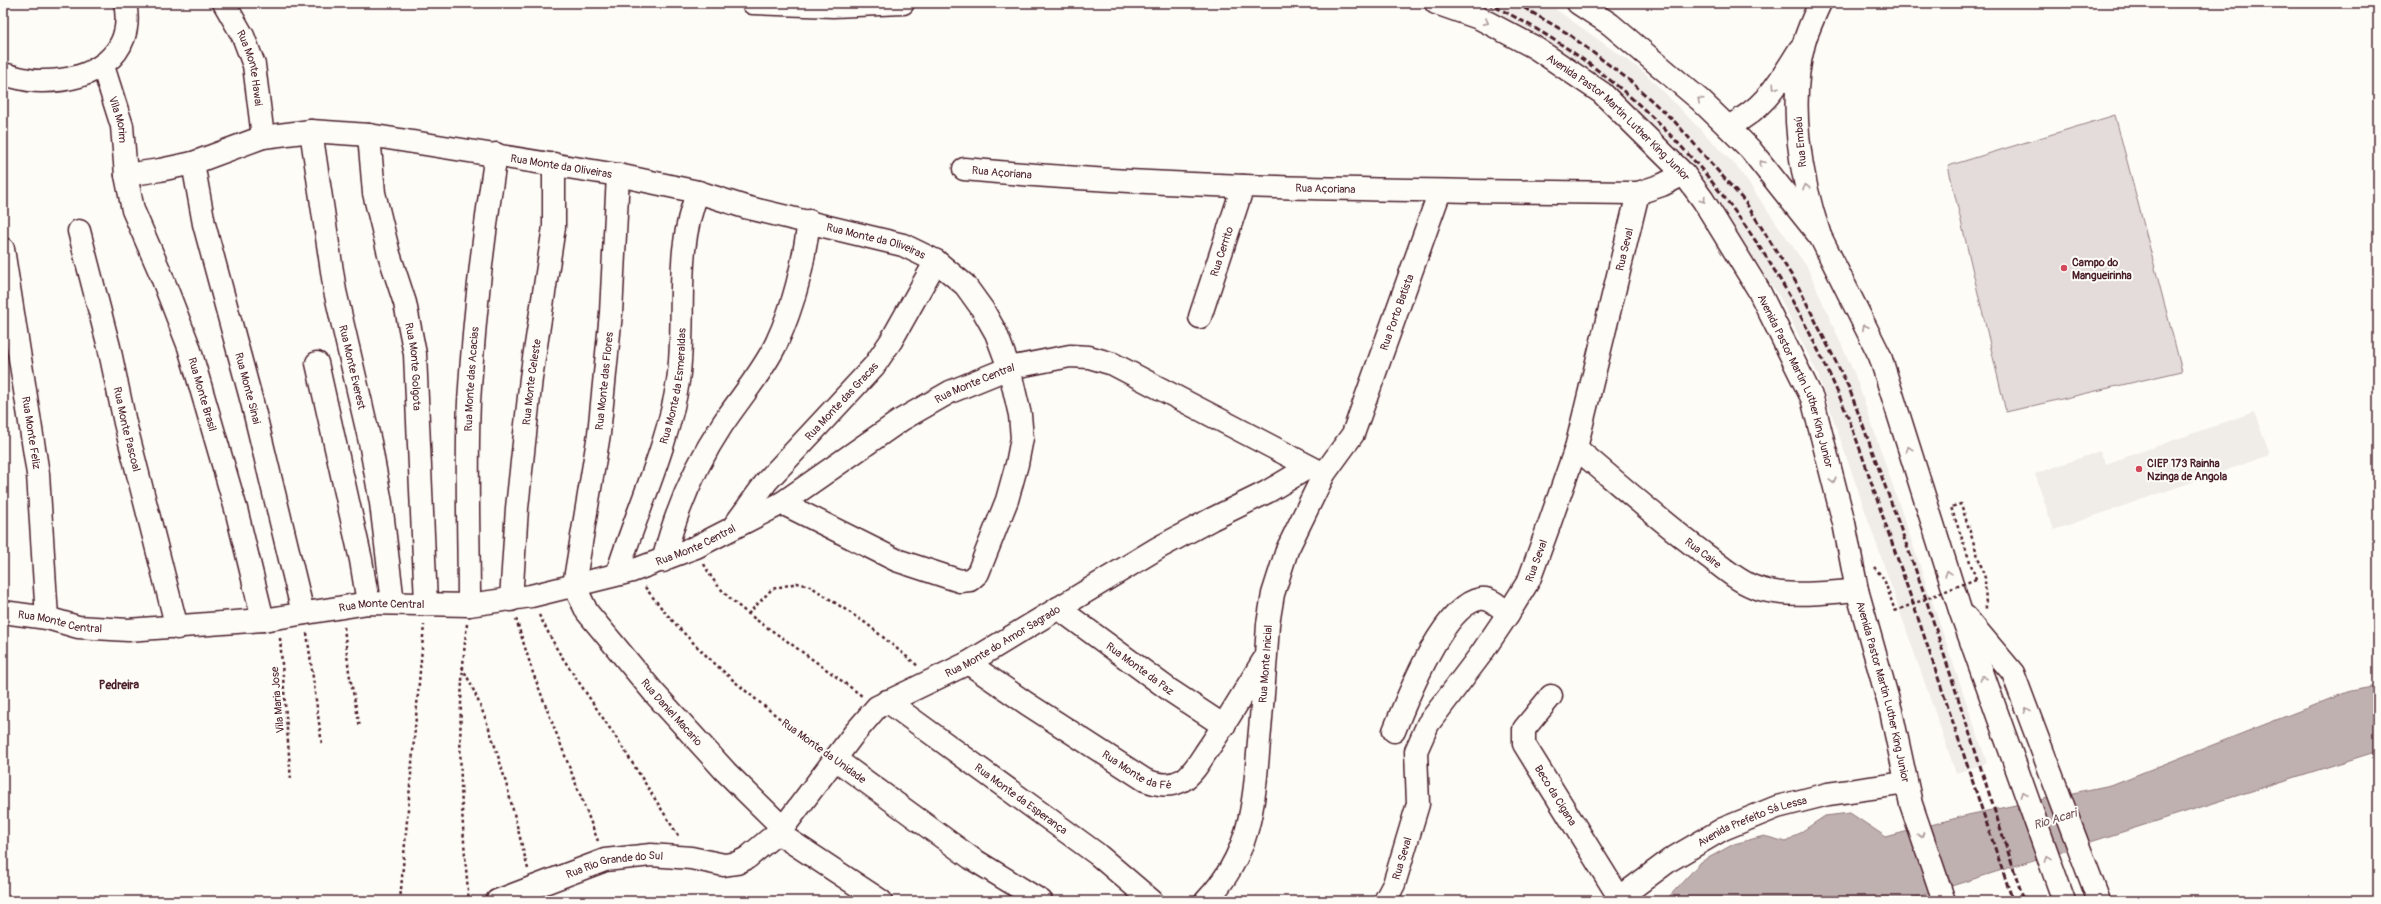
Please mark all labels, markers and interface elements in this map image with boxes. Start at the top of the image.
one-way arrow [1481,17,1489,24]
street label: Rua Monte Hawai [234,28,265,107]
street label: Avenida Pastor Martin Luther King Junior [1544,52,1693,183]
one-way arrow [1773,83,1780,90]
street label: Vila Morim [106,95,129,144]
one-way arrow [1697,97,1705,105]
street label: Rua Embaú [1792,116,1809,168]
street label: Rua Monte da Oliveiras [509,152,613,181]
one-way arrow [1760,161,1767,168]
street label: Rua Açoriana [971,164,1032,182]
street label: Rua Açoriana [1295,182,1356,196]
one-way arrow [1802,184,1810,190]
one-way arrow [1698,196,1706,203]
street label: Rua Monte da Oliveiras [825,221,928,262]
street label: Rua Cerrito [1208,225,1236,278]
street label: Rua Seval [1613,226,1636,272]
place label: Campo do Mangueirinha [2072,256,2132,282]
marker: Campo do Mangueirinha [2059,263,2069,273]
street label: Rua Porto Batista [1377,272,1417,352]
street label: Avenida Pastor Martin Luther King Junior [1755,292,1836,469]
street label: Rua Monte Golgota [402,322,423,411]
street label: Rua Monte Everest [336,324,368,411]
one-way arrow [1862,324,1870,331]
street label: Rua Monte das Acacias [462,326,482,432]
street label: Rua Monte da Esmeraldas [657,328,689,446]
street label: Rua Monte das Flores [593,331,616,431]
street label: Rua Monte Celeste [520,338,544,426]
street label: Rua Monte Sinai [232,351,263,425]
street label: Rua Monte Brasil [185,356,219,433]
street label: Rua Monte das Gracas [802,360,881,443]
street label: Rua Monte Central [933,361,1016,406]
street label: Rua Monte Pascoal [111,386,143,473]
street label: Rua Monte Feliz [19,395,43,471]
one-way arrow [1905,446,1914,453]
place label: CIEP 173 Rainha Nzinga de Angola [2147,457,2227,483]
marker: CIEP 173 Rainha Nzinga de Angola [2134,464,2144,474]
one-way arrow [1829,478,1837,484]
street label: Rua Monte Central [654,522,738,568]
street label: Rua Caire [1682,535,1724,572]
street label: Rua Seval [1523,538,1550,584]
one-way arrow [1944,570,1953,577]
street label: Rua Monte Central [338,597,424,615]
street label: Avenida Pastor Martin Luther King Junior [1853,600,1912,784]
street label: Rua Monte do Amor Sagrado [943,603,1063,680]
street label: Rua Monte Central [17,608,103,635]
street label: Rua Monte Inicial [1256,625,1275,704]
street label: Rua Monte da Paz [1103,640,1177,698]
street label: Vila Maria Jose [268,666,287,734]
one-way arrow [1980,674,1988,681]
street label: Rua Daniel Macario [638,676,705,749]
district label: Pedreira [99,678,140,693]
one-way arrow [2023,706,2031,713]
street label: Rua Monte da Unidade [779,716,869,787]
street label: Rua Monte da Fé [1099,748,1172,792]
street label: Rua Monte da Esperança [972,761,1070,837]
street label: Beco da Cigana [1532,763,1579,828]
one-way arrow [2021,790,2029,797]
street label: Avenida Prefeito Sá Lessa [1695,794,1808,850]
water label: Rio Acari [2032,805,2080,833]
one-way arrow [1916,832,1925,839]
street label: Rua Seval [1390,836,1415,881]
street label: Rua Rio Grande do Sul [564,849,664,881]
one-way arrow [2044,856,2053,863]

